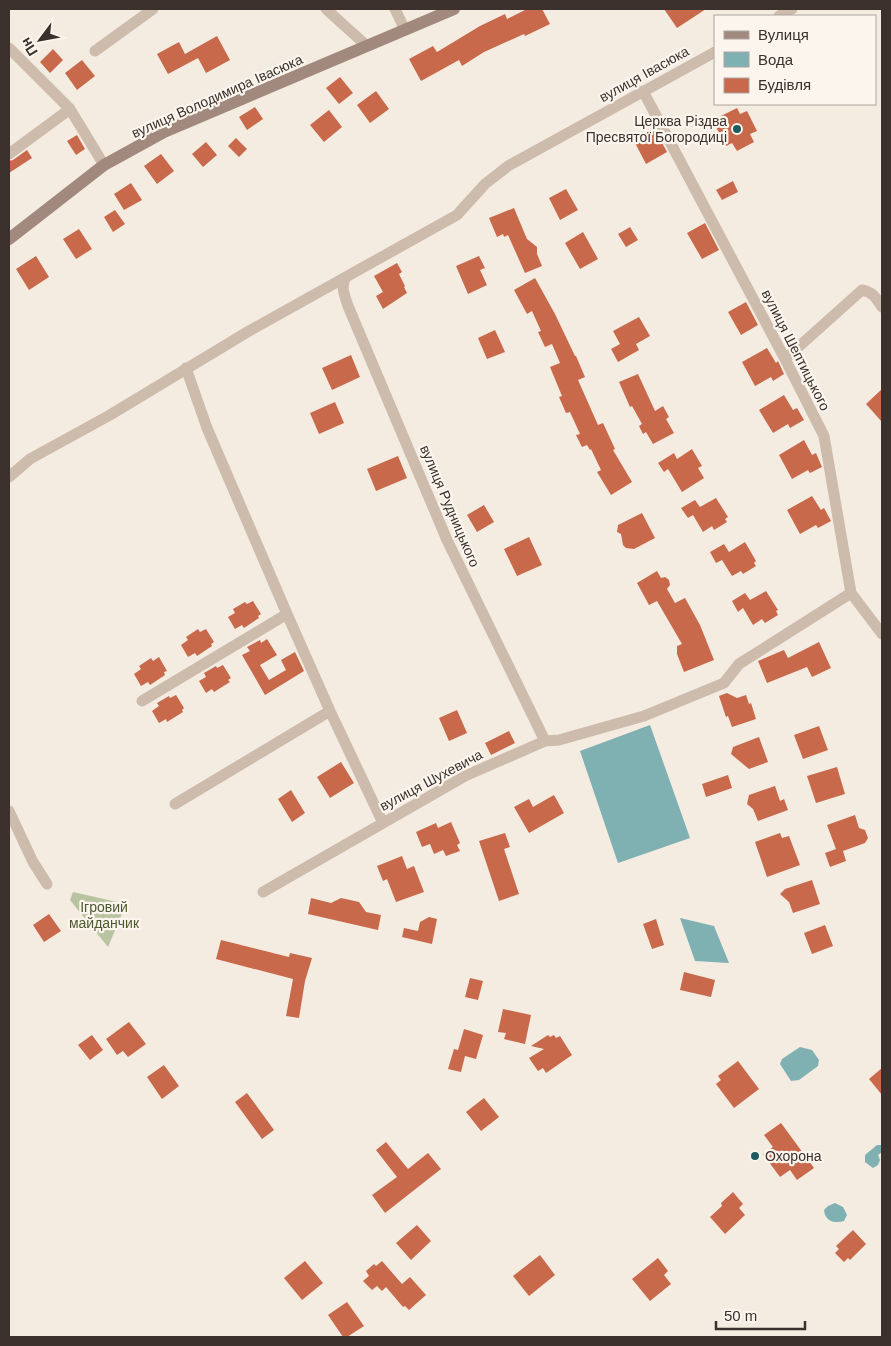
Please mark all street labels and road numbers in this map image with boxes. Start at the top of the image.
street label: вулиця Івасюка [596,43,692,105]
street label: вулиця Володимира Івасюка [129,51,305,141]
street label: вулиця Шептицького [759,287,834,413]
street label: вулиця Рудницького [417,443,483,570]
street label: вулиця Шухевича [377,746,485,814]

